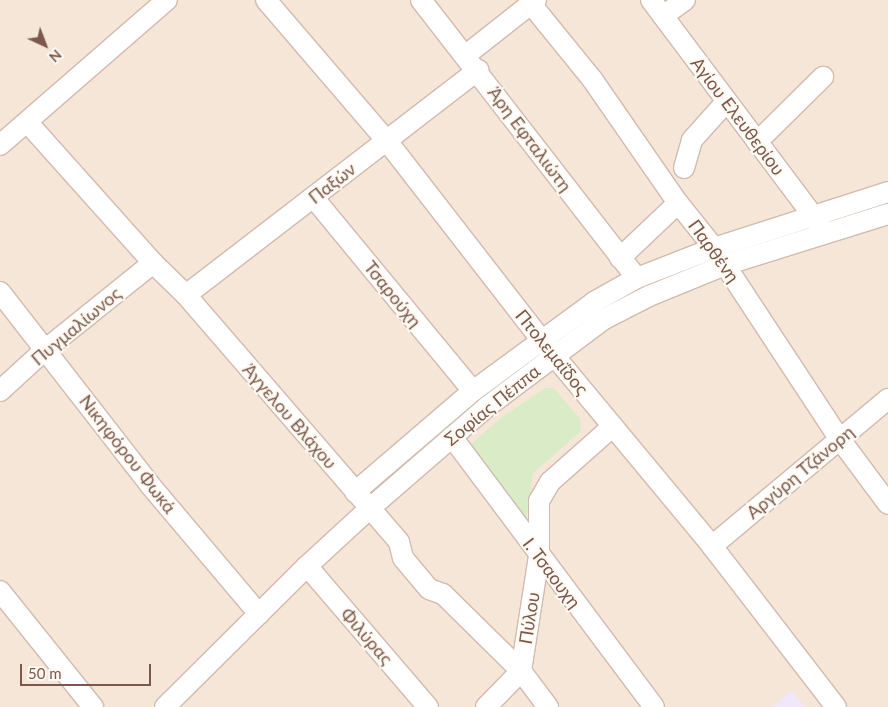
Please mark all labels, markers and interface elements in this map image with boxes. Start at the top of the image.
north arrow [20,20,70,70]
text: N [46,46,65,66]
street label: Αγίου Ελευθερίου [687,53,789,179]
street label: Άρη Εφταλιώτη [483,82,577,196]
street label: Παξών [304,158,360,208]
street label: Παρθένη [684,215,744,287]
street label: Τσαρούχη [360,256,426,332]
street label: Πυγμαλίωνος [27,282,125,370]
street label: Πτολεμαΐδος [511,305,593,399]
street label: Άγγελου Βλάχου [238,359,342,473]
street label: Σοφίας Πέππα [440,360,544,450]
street label: Νικηφόρου Φωκά [75,390,181,518]
street label: Αργύρη Τζάνορη [742,421,858,523]
street label: Ι. Τσαουχη [518,533,586,613]
street label: Πύλου [514,590,544,646]
street label: Φιλύρας [336,603,398,669]
scale bar [22,654,154,686]
text: 50 m [28,664,62,682]

